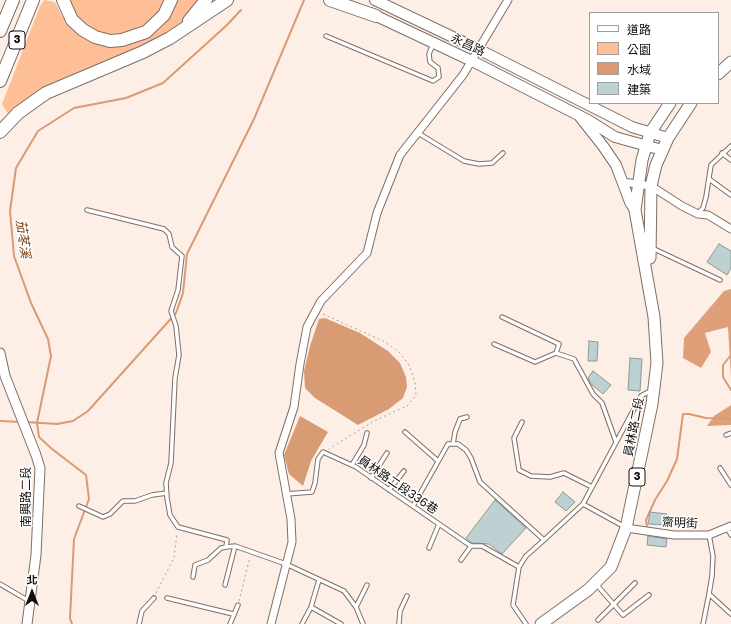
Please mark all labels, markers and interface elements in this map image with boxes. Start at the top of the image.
legend [589,12,719,104]
text: 道路 [627,22,651,37]
road number: 3 [9,31,25,49]
street label: 永昌路 [449,31,487,59]
text: 公園 [627,42,651,57]
text: 水域 [627,62,651,77]
text: 建築 [627,82,651,97]
water label: 茄苳溪 [13,219,33,259]
street label: 員林路二段 [621,396,647,458]
street label: 員林路二段336巷 [355,453,441,517]
street label: 南興路二段 [19,467,33,527]
road number: 3 [629,468,645,486]
street label: 齋明街 [662,515,698,531]
north arrow [12,572,52,612]
text: 北 [27,573,38,586]

